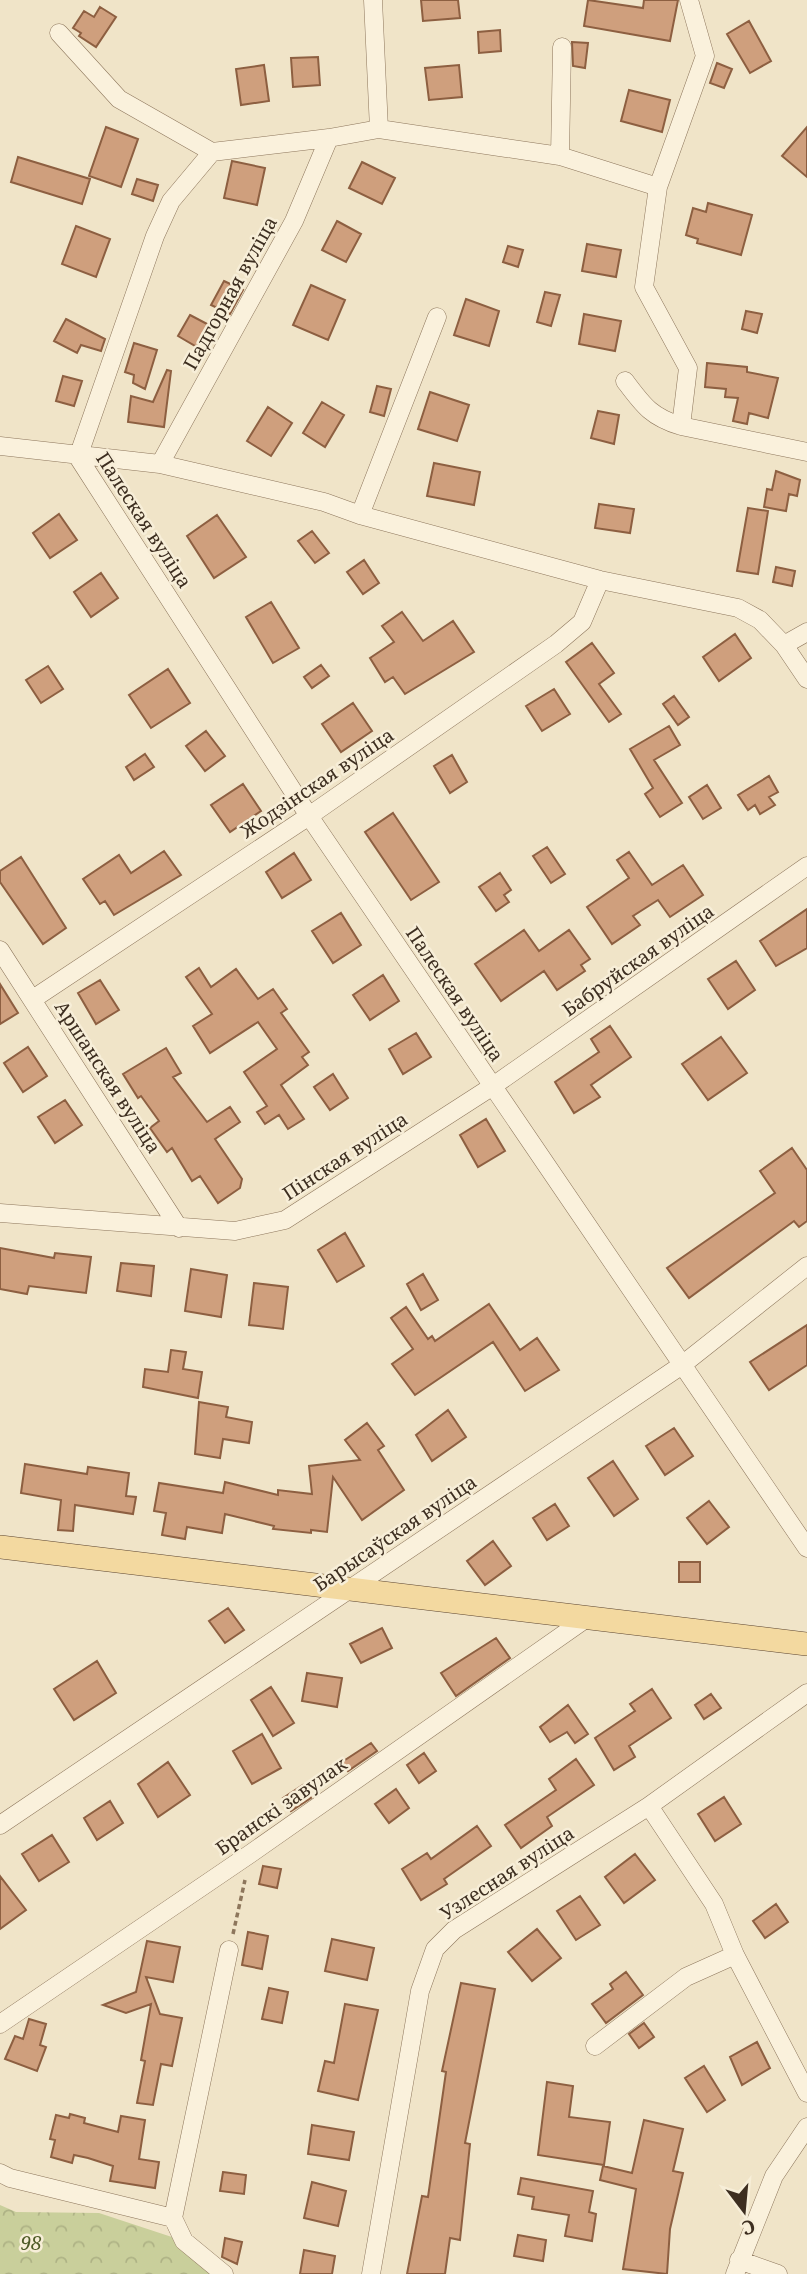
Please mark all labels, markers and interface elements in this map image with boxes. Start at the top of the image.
street label: Падгорная вуліца [177,212,283,374]
street label: Палеская вуліца [90,447,198,593]
street label: Жодзінская вуліца [234,722,399,845]
street label: Бабруйская вуліца [557,898,719,1022]
street label: Палеская вуліца [400,921,510,1067]
street label: Аршанская вуліца [49,996,167,1158]
street label: Пінская вуліца [277,1106,413,1206]
street label: Барысаўская вуліца [308,1469,482,1597]
street label: Бранскі завулак [210,1751,352,1861]
street label: Узлесная вуліца [435,1820,579,1926]
north arrow [709,2176,779,2246]
text: С [739,2213,758,2242]
park label: 98 [20,2230,42,2256]

